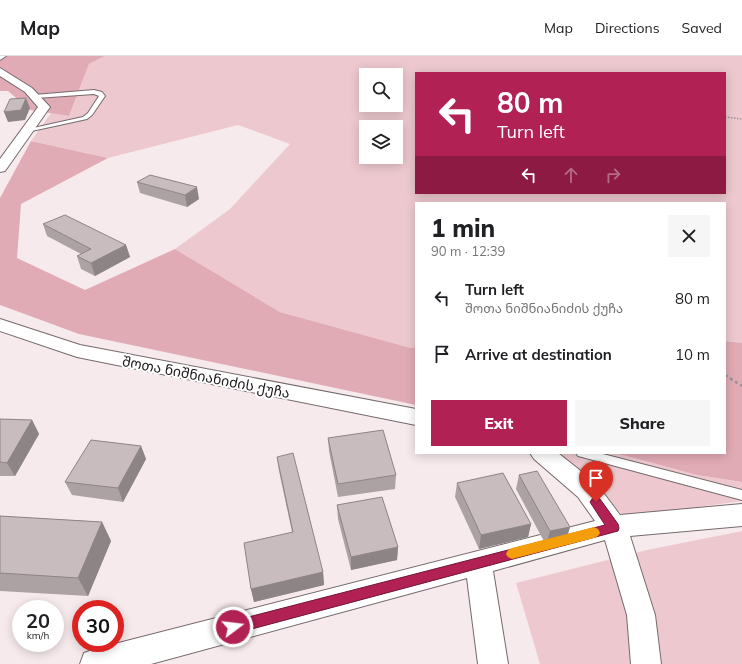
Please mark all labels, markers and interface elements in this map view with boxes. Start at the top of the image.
text: Map [20,16,60,40]
text: Map [544,19,573,37]
text: Directions [595,19,660,37]
text: Saved [682,19,722,37]
map controls [359,68,403,164]
button: search [359,68,403,112]
text: 80 m [497,85,563,120]
icon: left [431,88,483,140]
button: layers [359,120,403,164]
text: Turn left [497,120,565,143]
icon: left [518,164,540,186]
icon: ahead [560,164,582,186]
icon: right [602,164,624,186]
text: 1 min [431,213,495,243]
button: close [668,215,710,257]
text: 90 m · 12:39 [431,243,505,259]
text: Turn left [465,280,524,299]
icon: left [431,287,453,309]
text: 80 m [675,289,710,308]
text: შოთა ნიშნიანიძის ქუჩა [465,300,623,316]
icon: arrive [431,343,453,365]
text: Arrive at destination [465,345,612,364]
text: 10 m [675,345,710,364]
street label: შოთა ნიშნიანიძის ქუჩა [121,352,291,402]
button: Exit [431,400,567,446]
button: Share [575,400,710,446]
pin [579,461,613,502]
icon: arrive [585,467,607,489]
speed limit sign: 30 [72,600,124,652]
position arrow [212,606,254,648]
text: 20 [26,608,50,633]
text: km/h [27,629,49,642]

